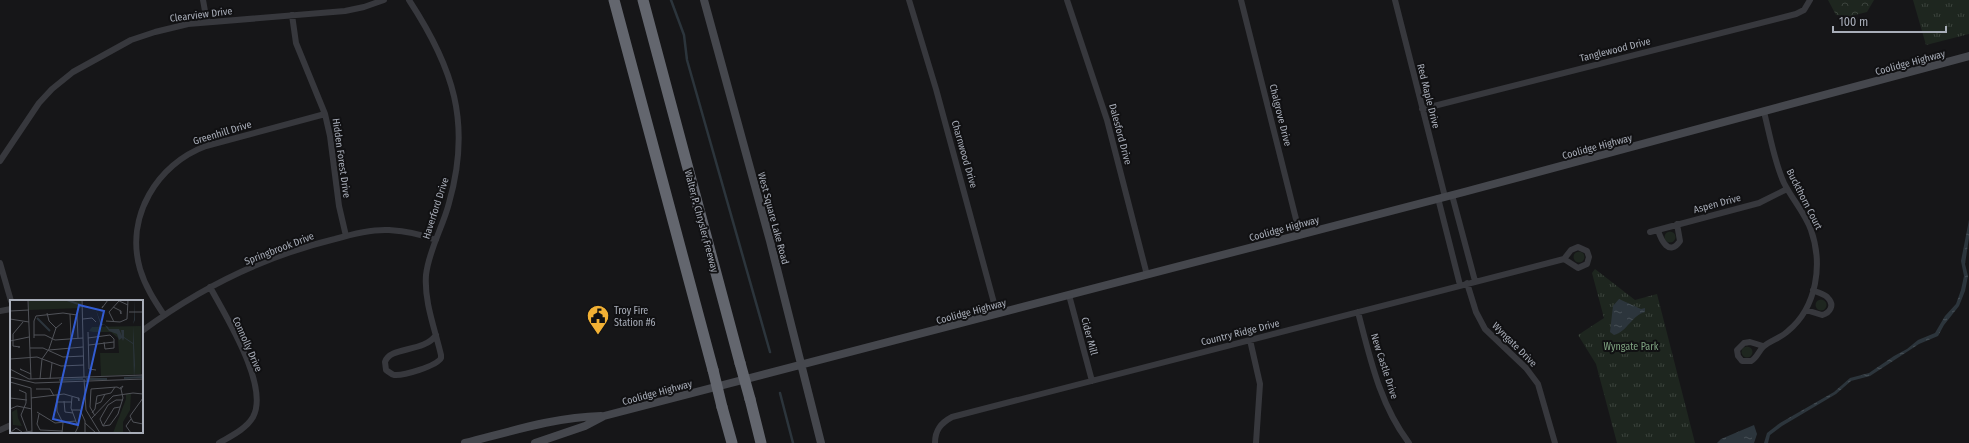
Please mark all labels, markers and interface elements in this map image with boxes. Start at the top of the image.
street label: Clearview Drive [169,5,233,25]
scale bar [1833,8,1946,34]
text: 100 m [1839,15,1868,29]
street label: Tanglewood Drive [1579,35,1652,65]
street label: Coolidge Highway [1874,48,1947,78]
street label: Red Maple Drive [1414,63,1442,130]
street label: Chalgrove Drive [1267,83,1294,148]
street label: Dalesford Drive [1106,102,1134,166]
street label: Greenhill Drive [192,118,253,148]
street label: Hidden Forest Drive [329,118,353,199]
street label: Charnwood Drive [949,119,979,190]
street label: Coolidge Highway [1561,132,1634,162]
street label: Buckthorn Court [1784,167,1825,233]
street label: Walter P. Chrysler Freeway [682,169,721,274]
street label: West Square Lake Road [755,171,791,266]
street label: Haverford Drive [420,176,452,241]
street label: Aspen Drive [1692,192,1742,216]
street label: Coolidge Highway [1248,214,1321,244]
street label: Springbrook Drive [243,230,316,268]
street label: Coolidge Highway [935,297,1008,327]
inset map [10,300,143,433]
public building icon: Troy Fire Station #6 [585,303,611,336]
place label: Troy Fire Station #6 [614,305,655,329]
street label: Connolly Drive [230,315,265,374]
street label: Cider Mill [1078,316,1100,357]
street label: Country Ridge Drive [1200,317,1281,349]
street label: Wyngate Drive [1489,320,1539,370]
street label: New Castle Drive [1368,332,1400,401]
park label: Wyngate Park [1604,341,1659,353]
street label: Coolidge Highway [621,378,694,408]

